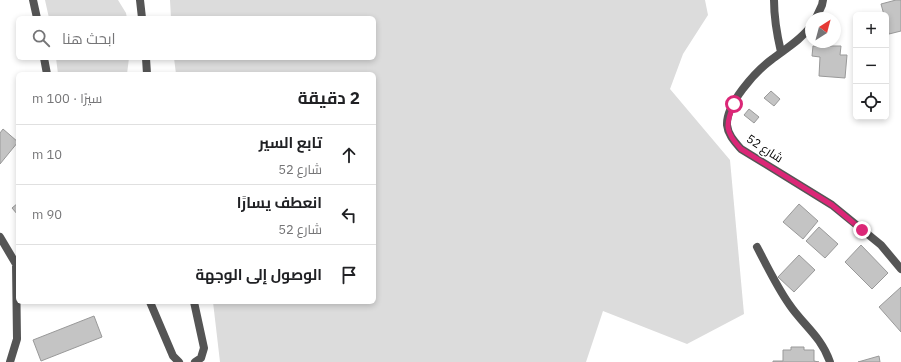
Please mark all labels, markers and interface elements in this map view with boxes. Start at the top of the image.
north arrow [805,12,841,48]
map controls [853,12,889,120]
button: + [853,12,889,48]
search box [16,16,376,60]
icon: search [30,27,52,49]
text: ابحث هنا [62,29,116,48]
button: − [853,48,889,84]
button: locate [853,84,889,120]
text: 2 دقيقة [298,87,360,109]
text: سيرًا · 100 m [32,90,102,107]
route start [725,95,743,113]
street label: شارع 52 [743,131,786,166]
text: تابع السير [259,133,322,152]
icon: ahead [338,144,360,166]
text: 10 m [32,146,62,163]
text: شارع 52 [278,161,322,178]
text: انعطف يسارًا [237,193,322,212]
icon: left [338,204,360,226]
text: 90 m [32,206,62,223]
text: شارع 52 [278,221,322,238]
route end [853,221,871,239]
icon: arrive [338,264,360,286]
text: الوصول إلى الوجهة [195,265,322,284]

